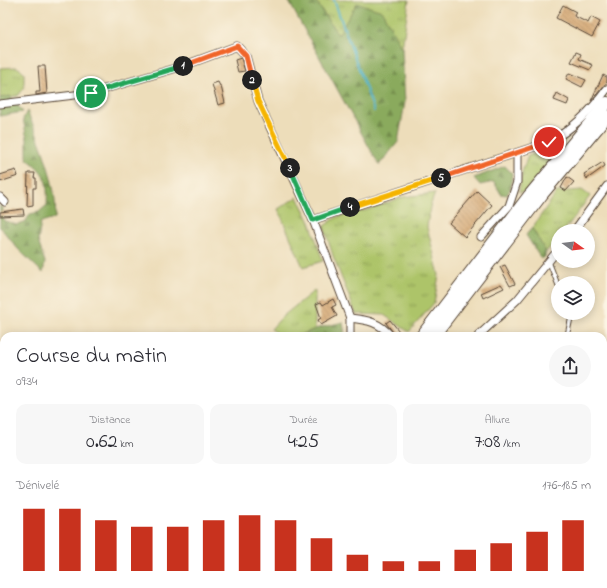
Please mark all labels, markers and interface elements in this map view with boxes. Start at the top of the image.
pin: 1 [173,56,193,76]
text: 1 [181,58,185,74]
pin: 2 [242,70,262,90]
text: 2 [249,72,255,88]
pin [74,76,108,110]
icon: arrive [80,82,102,104]
pin [532,125,566,159]
icon: check [538,131,560,153]
pin: 3 [280,158,300,178]
text: 3 [288,160,292,176]
pin: 5 [431,168,451,188]
text: 5 [438,170,444,186]
pin: 4 [340,197,360,217]
text: 4 [348,199,352,215]
north arrow [551,224,595,268]
map controls [551,224,595,320]
button: layers [551,276,595,320]
text: Course du matin [16,341,167,373]
button: share [549,345,591,387]
text: 09:34 [16,372,37,391]
text: Distance [90,412,130,428]
text: Durée [290,412,317,428]
text: Allure [485,412,510,428]
text: 0.62 [86,428,118,457]
text: 4:25 [288,428,319,457]
text: 7:08 [474,428,500,457]
text: km [118,436,134,452]
text: /km [500,436,520,452]
text: Dénivelé [16,476,59,495]
text: 176–185 m [542,476,591,495]

